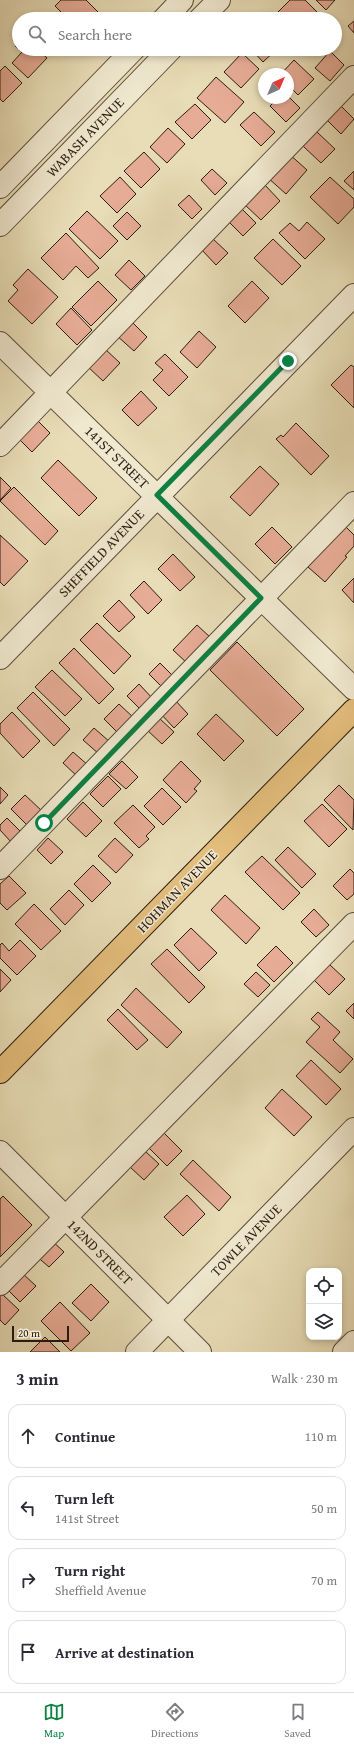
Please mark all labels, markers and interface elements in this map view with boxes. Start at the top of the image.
search box [12,12,342,56]
icon: search [26,23,48,45]
text: Search here [58,24,132,45]
north arrow [258,68,294,104]
street label: WABASH AVENUE [42,93,128,181]
route end [279,352,297,370]
street label: 141ST STREET [80,421,154,493]
street label: SHEFFIELD AVENUE [54,504,148,602]
route start [35,814,53,832]
street label: HOHMAN AVENUE [132,845,222,937]
street label: TOWLE AVENUE [206,1199,286,1281]
street label: 142ND STREET [63,1215,137,1289]
map controls [306,1268,342,1340]
button: locate [306,1268,342,1304]
button: layers [306,1304,342,1340]
scale bar [12,1324,69,1343]
text: 20 m [18,1325,40,1341]
text: 3 min [16,1366,58,1391]
text: Walk · 230 m [271,1369,338,1388]
icon: ahead [17,1425,39,1447]
text: Continue [55,1426,116,1447]
text: 110 m [305,1427,337,1446]
text: Turn left [55,1488,114,1509]
icon: left [17,1497,39,1519]
text: 50 m [311,1499,337,1518]
text: 141st Street [55,1509,119,1528]
text: Turn right [55,1560,126,1581]
icon: right [17,1569,39,1591]
text: 70 m [311,1571,337,1590]
text: Sheffield Avenue [55,1581,146,1600]
icon: arrive [17,1641,39,1663]
text: Arrive at destination [55,1642,194,1663]
tab: Map [43,1701,65,1741]
tab: Directions [151,1701,198,1741]
tab: Saved [284,1701,311,1741]

